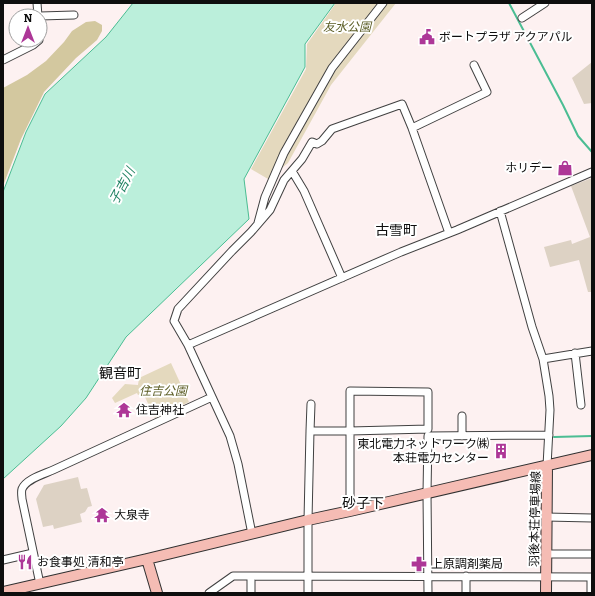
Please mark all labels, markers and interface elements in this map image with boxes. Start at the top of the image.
north arrow [8,8,48,48]
text: N [24,12,33,25]
park label: 友水公園 [323,20,373,34]
public building icon: ボートプラザ アクアパル [418,28,436,46]
place label: ボートプラザ アクアパル [439,30,573,44]
shop icon: ホリデー [556,159,574,177]
place label: ホリデー [505,161,553,175]
water label: 子吉川 [106,164,139,207]
district label: 古雪町 [375,222,417,239]
district label: 観音町 [99,365,141,382]
park label: 住吉公園 [139,384,189,398]
temple icon: 住吉神社 [115,401,133,419]
place label: 住吉神社 [136,403,184,417]
place label: 東北電力ネットワーク㈱ 本荘電力センター [357,437,489,465]
building icon: 東北電力ネットワーク㈱ 本荘電力センター [492,442,510,460]
street label: 羽後本荘停車場線 [527,471,543,567]
district label: 砂子下 [342,495,384,512]
temple icon: 大泉寺 [93,506,111,524]
place label: 大泉寺 [114,508,150,522]
restaurant icon: お食事処 清和亭 [16,553,34,571]
place label: お食事処 清和亭 [37,555,123,569]
pharmacy icon: 上原調剤薬局 [410,555,428,573]
place label: 上原調剤薬局 [431,557,503,571]

